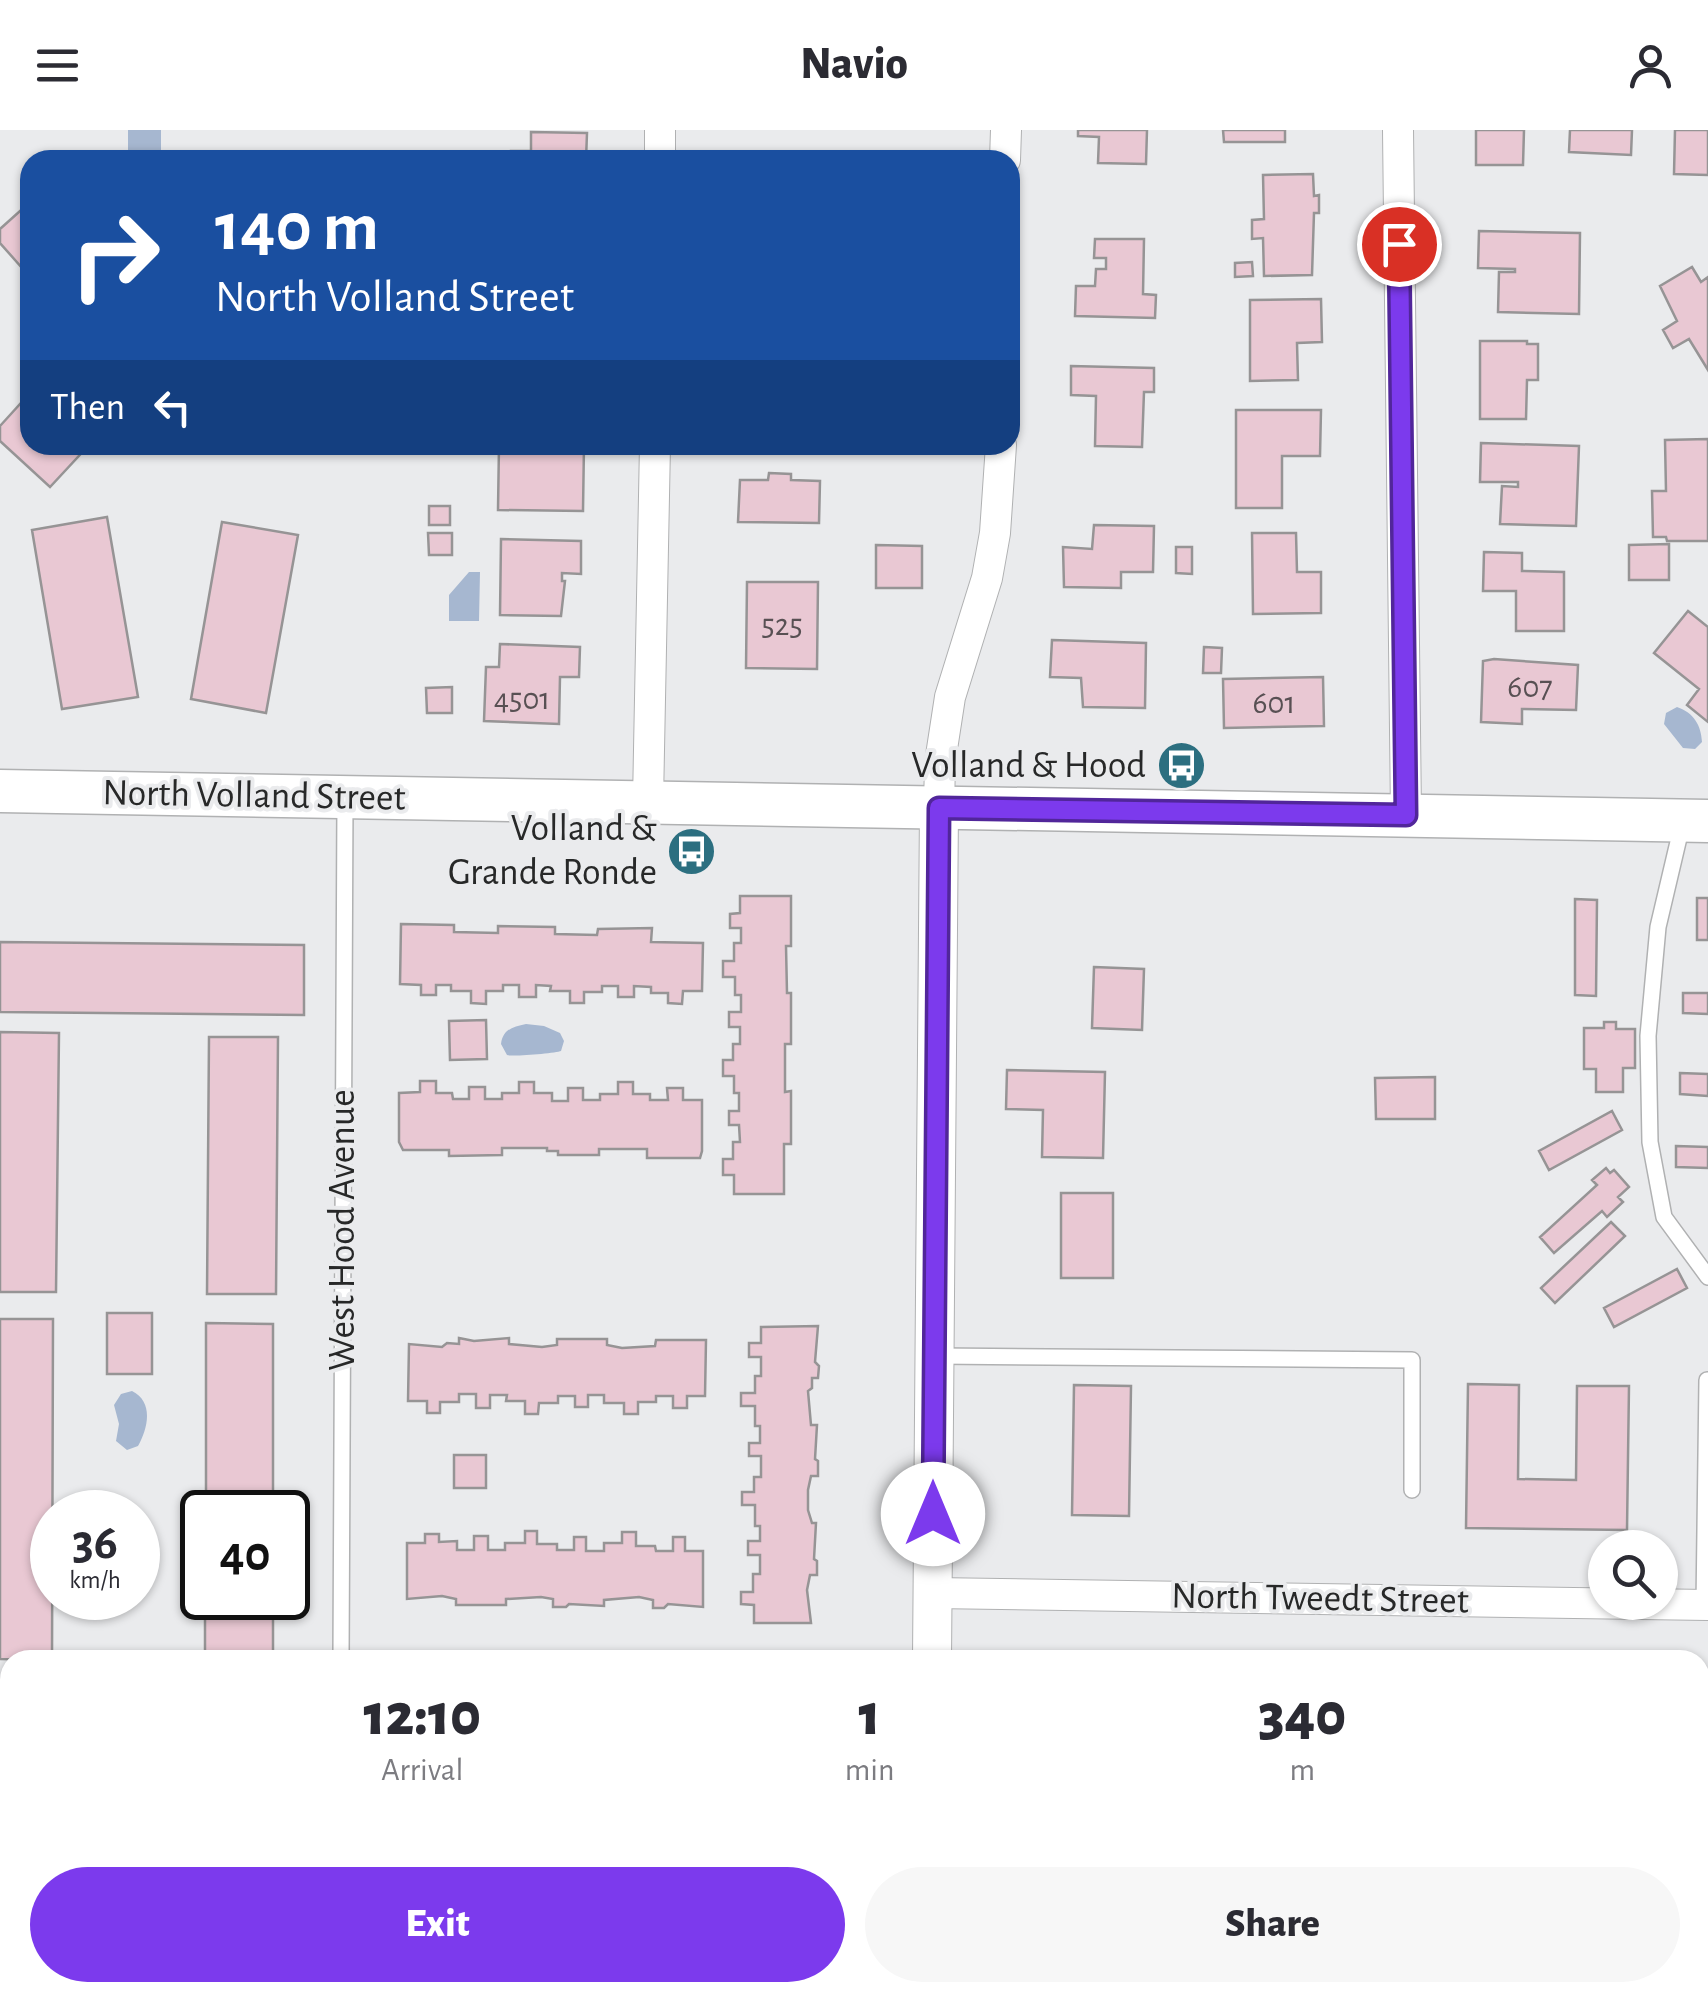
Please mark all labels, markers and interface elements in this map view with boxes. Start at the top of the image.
icon: menu [30,38,85,93]
icon: person [1623,38,1678,93]
text: Navio [800,42,908,87]
icon: right [50,190,180,320]
text: 140 m [215,193,379,263]
pin [1357,202,1442,287]
icon: arrive [1372,217,1427,272]
text: North Volland Street [215,275,574,320]
icon: left [145,380,200,435]
text: Then [50,389,125,427]
house number: 525 [761,609,803,641]
house number: 607 [1507,671,1553,703]
house number: 4501 [494,683,550,715]
house number: 601 [1253,687,1295,719]
bus stop icon: Volland & Hood [1155,740,1207,792]
place label: Volland & Hood [911,747,1146,785]
street label: North Volland Street [102,774,406,818]
place label: Volland & Grande Ronde [448,810,657,892]
bus stop icon: Volland & Grande Ronde [666,825,718,877]
street label: West Hood Avenue [324,1089,362,1371]
position arrow [881,1462,985,1566]
speed limit sign: 40 [180,1490,310,1620]
text: 36 [72,1518,118,1568]
map controls [1588,1530,1678,1620]
button: search [1588,1530,1678,1620]
text: km/h [69,1568,121,1593]
street label: North Tweedt Street [1171,1577,1469,1621]
text: 12:10 [364,1686,481,1746]
text: 1 [859,1686,881,1746]
text: 340 [1258,1686,1346,1746]
text: Arrival [381,1754,464,1786]
text: min [845,1754,895,1786]
text: m [1289,1754,1315,1786]
button: Exit [30,1867,845,1982]
button: Share [865,1867,1680,1982]

